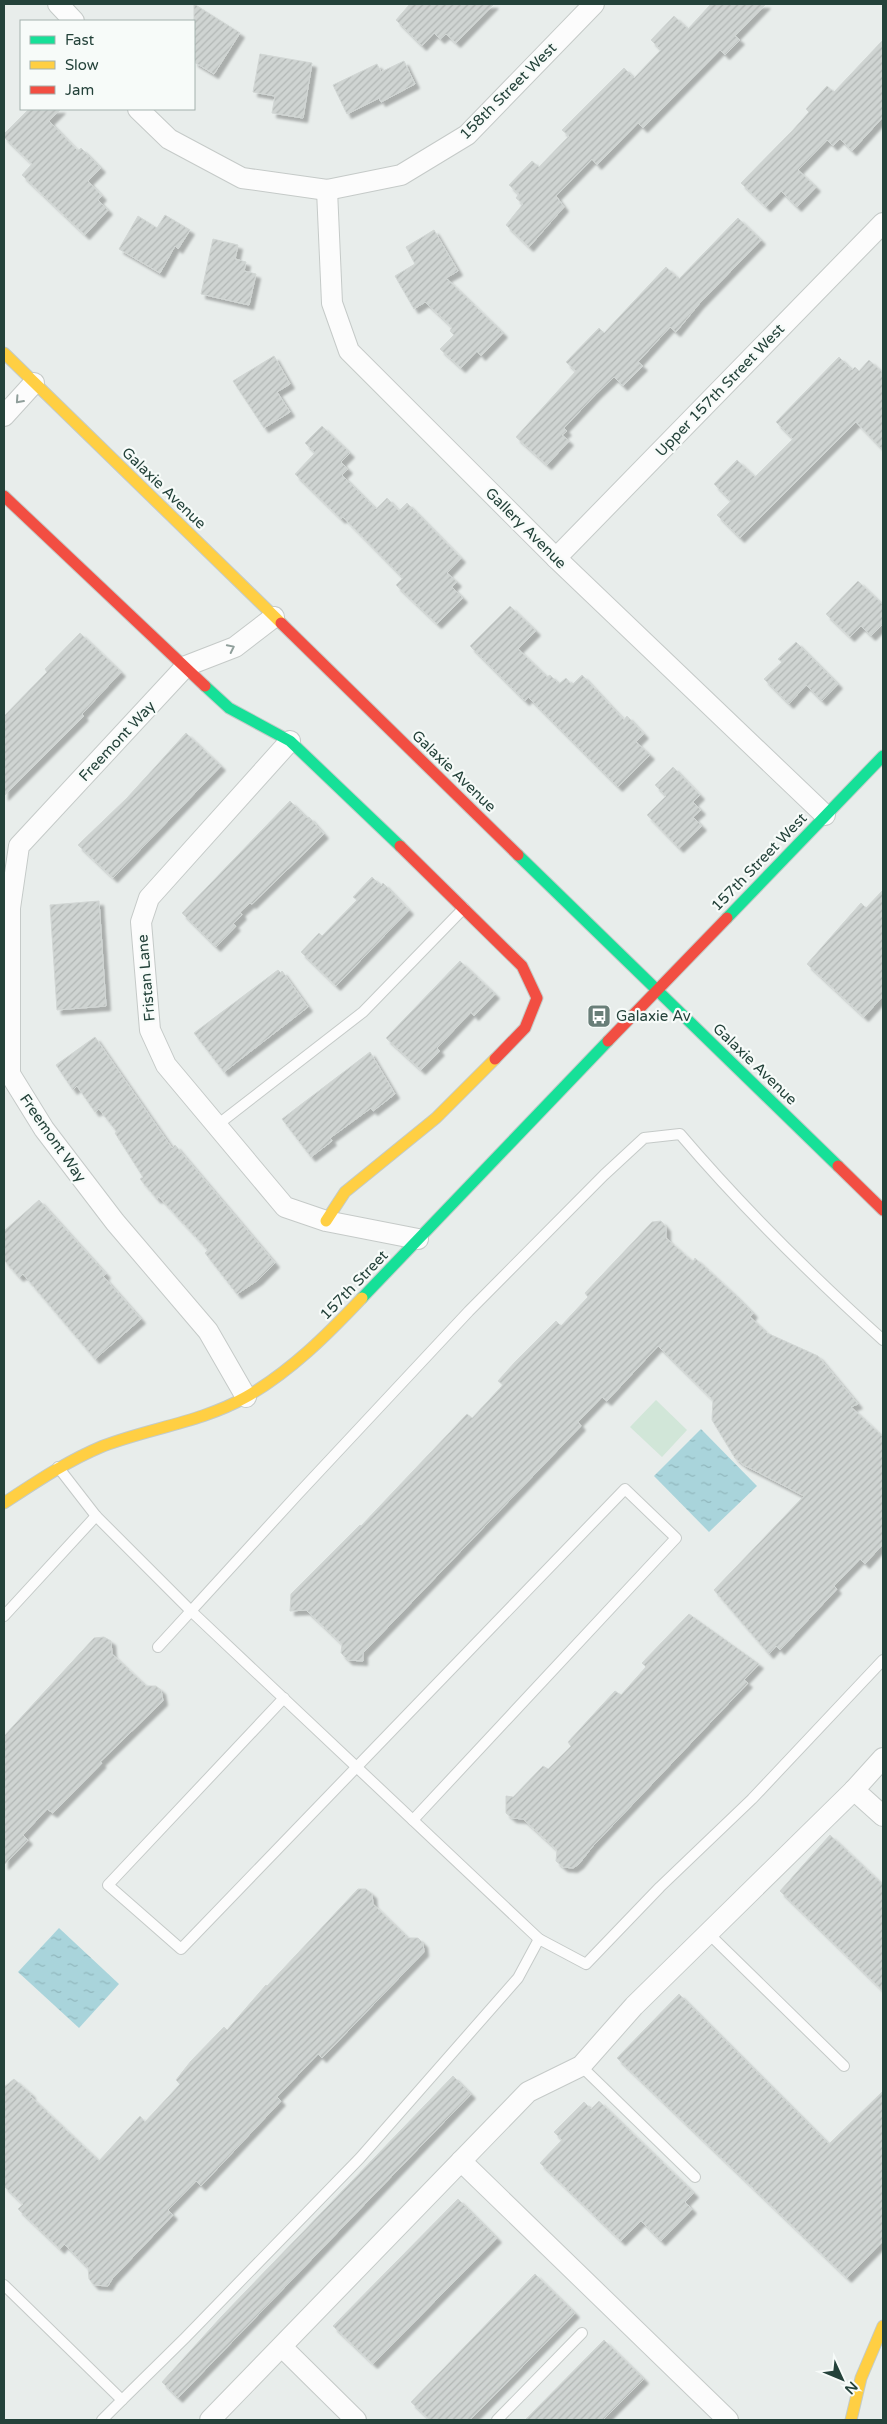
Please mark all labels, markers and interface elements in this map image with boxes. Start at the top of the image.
legend [20,20,195,110]
text: Fast [65,31,95,49]
street label: 158th Street West [456,39,560,143]
text: Slow [65,56,99,74]
text: Jam [65,81,94,99]
street label: Upper 157th Street West [652,320,788,460]
one-way arrow [16,394,25,403]
street label: Galaxie Avenue [118,443,210,533]
street label: Gallery Avenue [482,484,570,572]
one-way arrow [226,644,235,654]
street label: Freemont Way [75,697,159,785]
street label: Galaxie Avenue [408,726,500,816]
street label: 157th Street West [707,809,811,915]
street label: Fristan Lane [133,934,159,1022]
bus stop icon: Galaxie Av [586,1003,612,1029]
place label: Galaxie Av [616,1007,691,1025]
street label: Galaxie Avenue [709,1019,801,1109]
street label: Freemont Way [16,1090,90,1186]
street label: 157th Street [316,1246,392,1324]
north arrow [817,2354,867,2404]
text: N [841,2378,861,2398]

